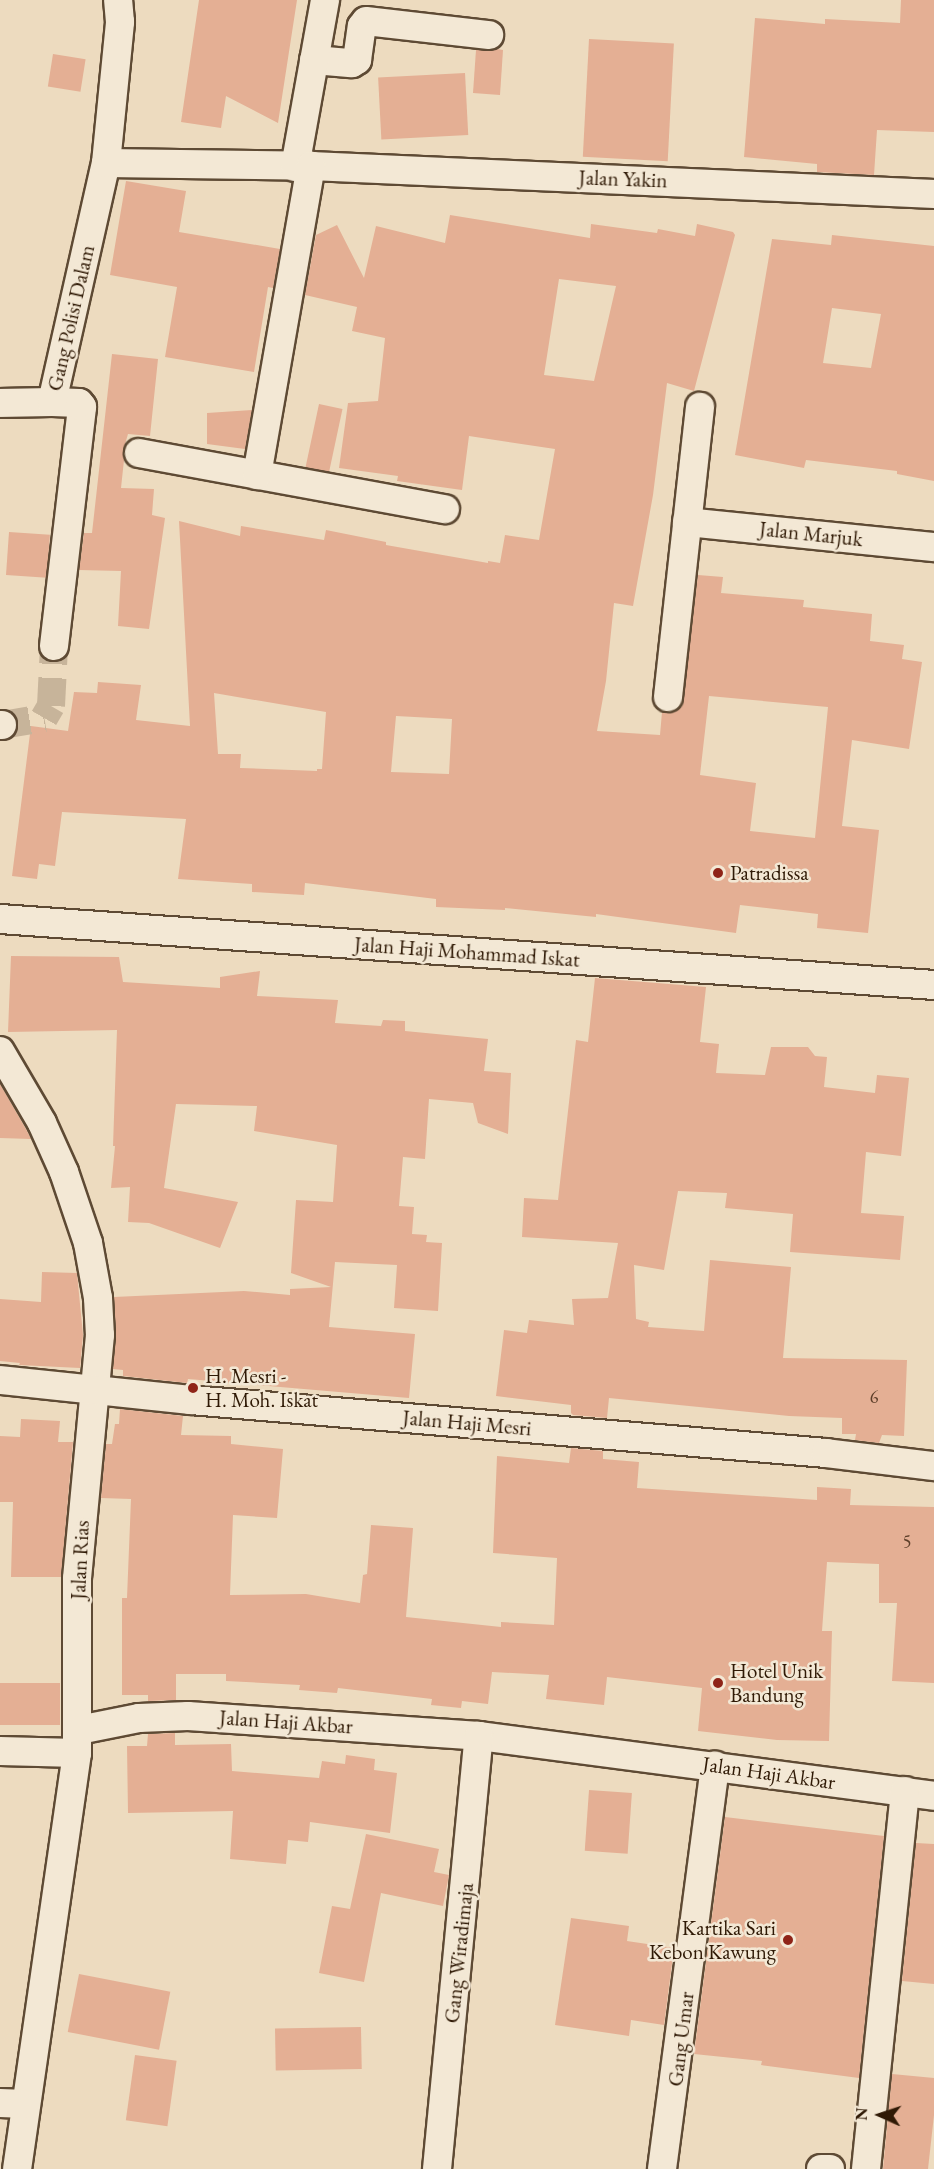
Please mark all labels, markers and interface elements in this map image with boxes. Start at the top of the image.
street label: Jalan Yakin [578,165,668,193]
street label: Gang Polisi Dalam [42,243,100,393]
street label: Jalan Marjuk [758,516,864,552]
place label: Patradissa [730,860,809,886]
marker: Patradissa [711,866,725,880]
street label: Jalan Haji Mohammad Iskat [353,932,581,972]
place label: H. Mesri - H. Moh. Iskat [205,1363,318,1413]
marker: H. Mesri - H. Moh. Iskat [186,1381,200,1395]
house number: 6 [870,1386,878,1408]
street label: Jalan Haji Mesri [402,1405,532,1441]
street label: Jalan Rias [65,1520,95,1600]
house number: 5 [903,1531,911,1553]
place label: Hotel Unik Bandung [730,1658,823,1708]
marker: Hotel Unik Bandung [711,1676,725,1690]
street label: Jalan Haji Akbar [218,1705,354,1739]
street label: Jalan Haji Akbar [701,1751,837,1795]
street label: Gang Wiradimaja [439,1882,479,2024]
place label: Kartika Sari Kebon Kawung [649,1915,776,1965]
marker: Kartika Sari Kebon Kawung [781,1933,795,1947]
street label: Gang Umar [663,1990,699,2088]
north arrow [850,2085,910,2145]
text: N [851,2107,872,2121]

